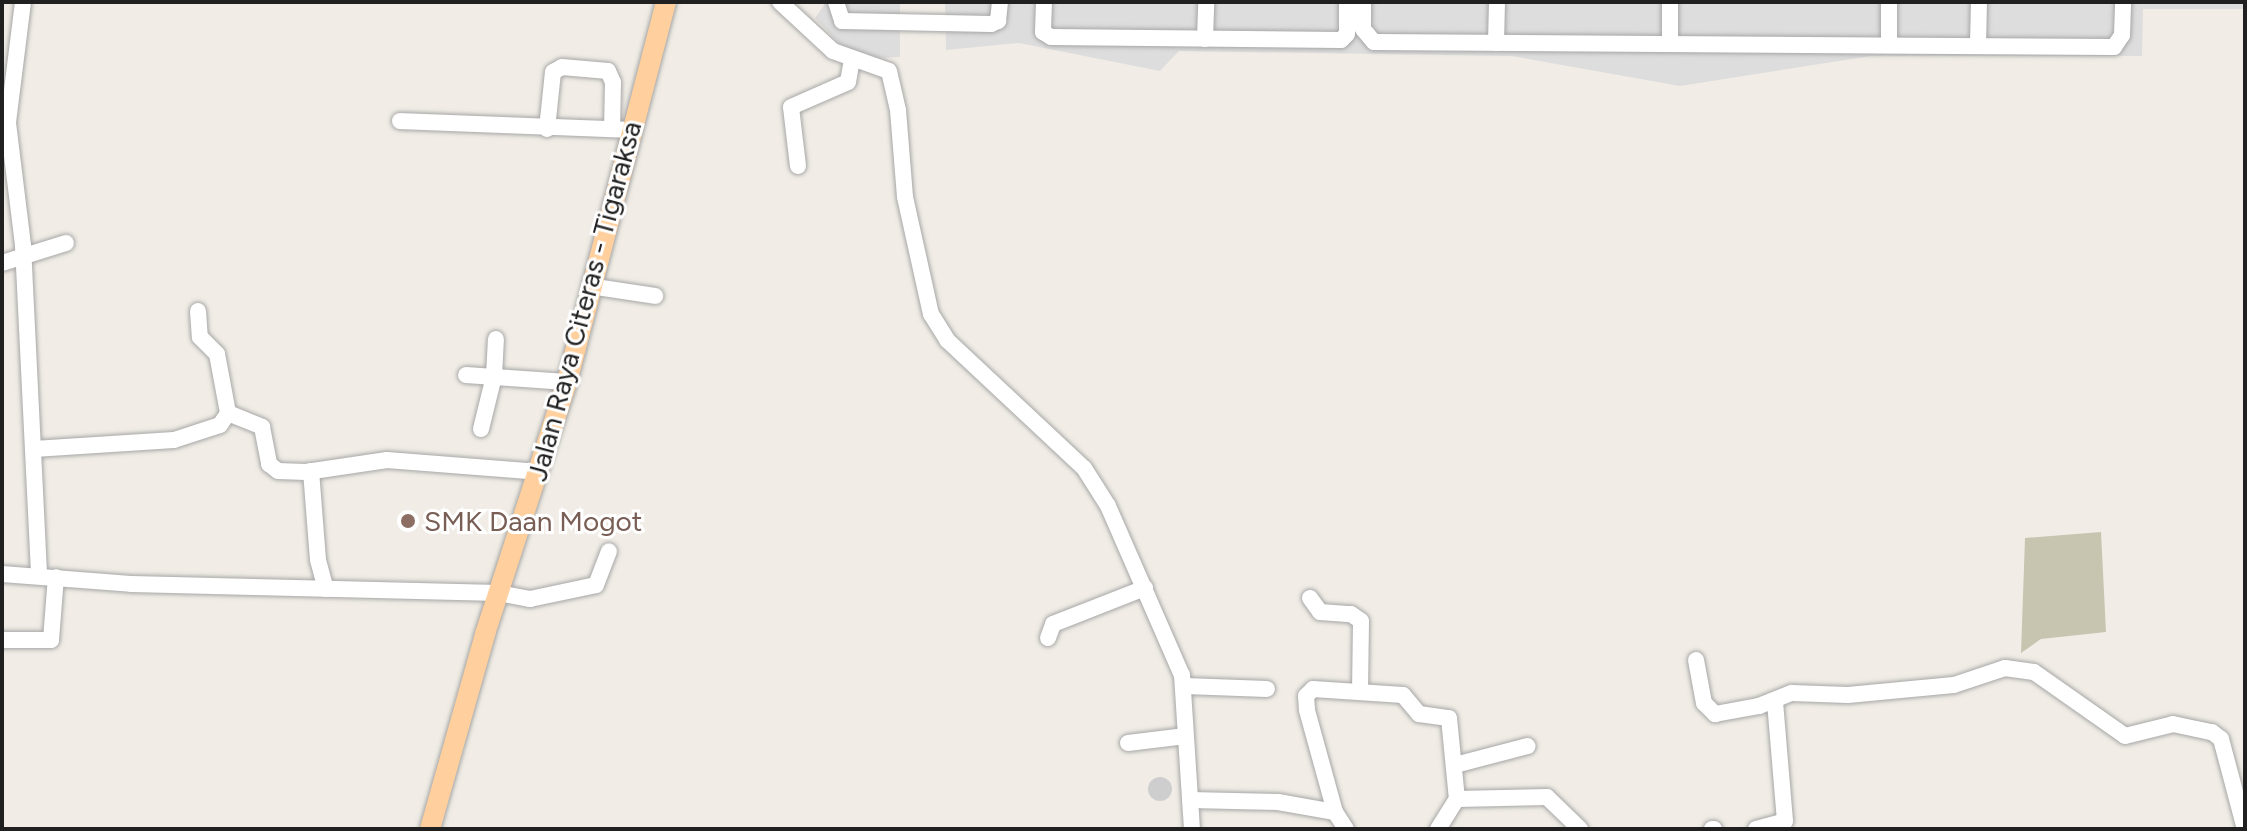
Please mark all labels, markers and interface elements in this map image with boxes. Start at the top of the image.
street label: Jalan Raya Citeras - Tigaraksa [520,117,648,485]
place label: SMK Daan Mogot [424,504,642,538]
marker: SMK Daan Mogot [399,512,417,530]

